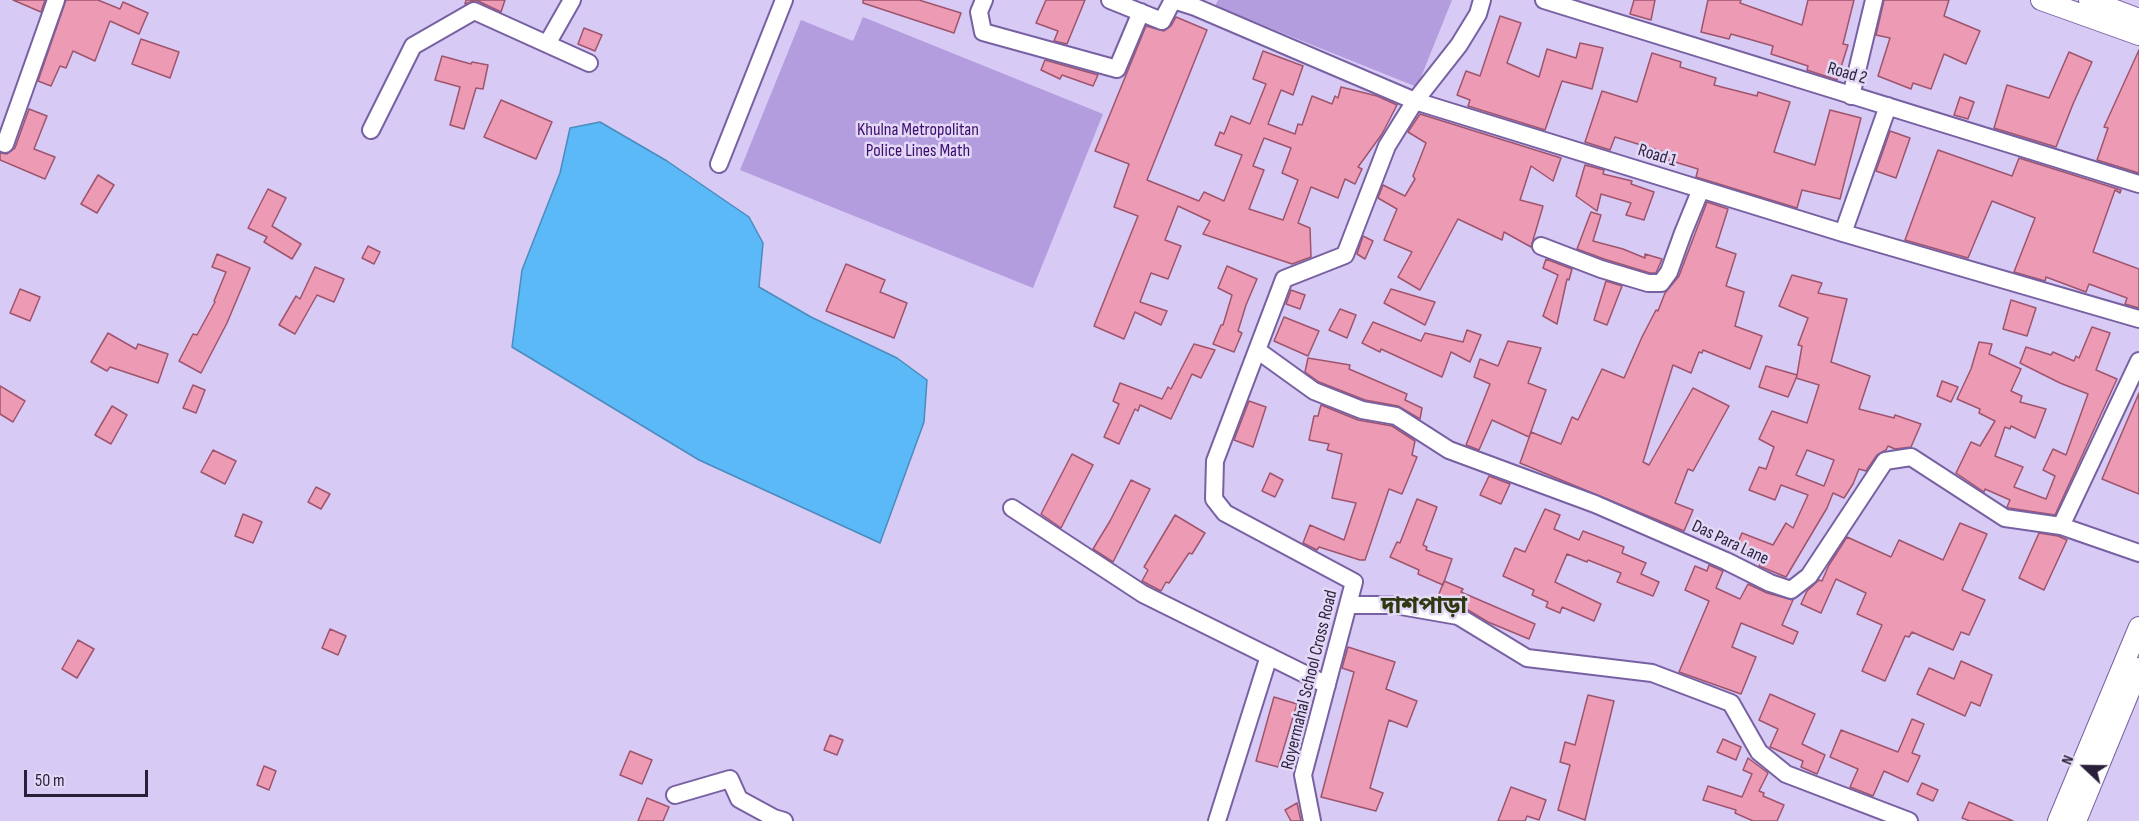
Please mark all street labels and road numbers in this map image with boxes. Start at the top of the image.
street label: Road 2 [1825,58,1869,90]
street label: Road 1 [1635,140,1679,172]
street label: Das Para Lane [1688,516,1772,570]
street label: Royermahal School Cross Road [1277,588,1343,772]

